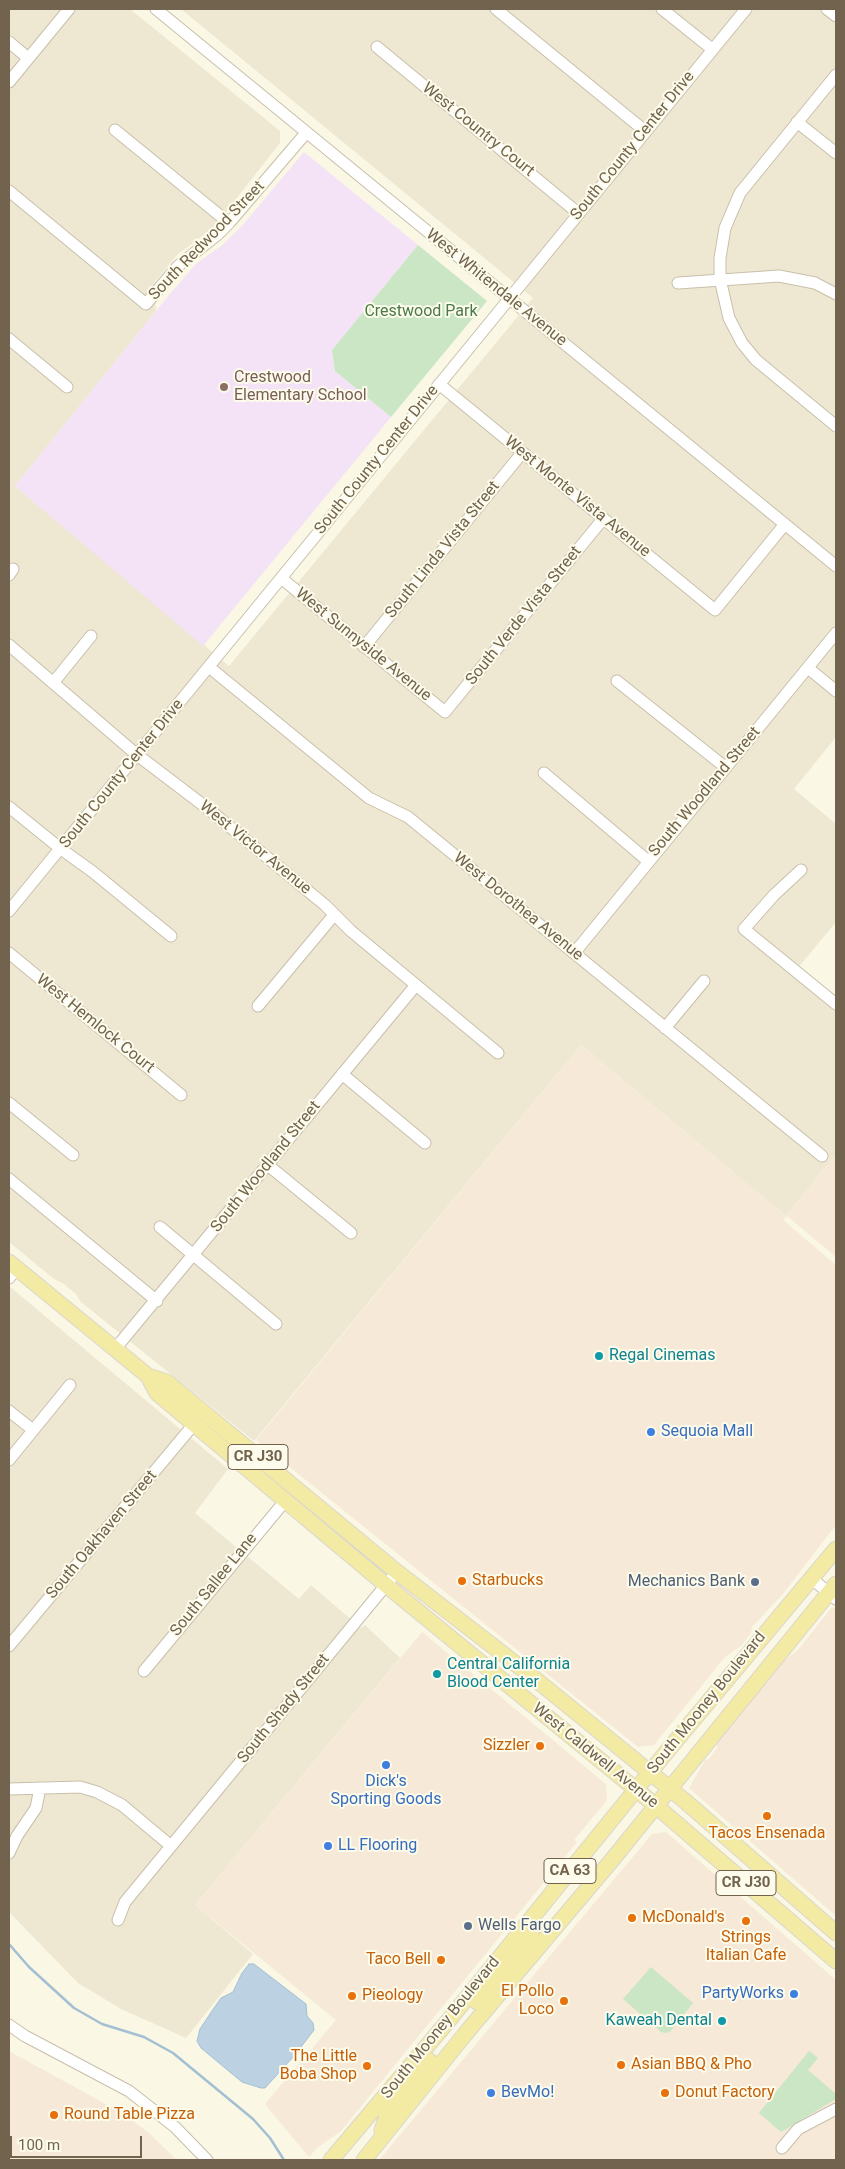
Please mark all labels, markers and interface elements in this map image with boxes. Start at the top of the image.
street label: South County Center Drive [567,68,699,224]
street label: West Country Court [418,79,538,181]
street label: South Redwood Street [145,177,269,305]
street label: West Whitendale Avenue [422,225,570,351]
park label: Crestwood Park [364,302,478,322]
place label: Crestwood Elementary School [234,368,367,406]
marker: Crestwood Elementary School [218,381,230,393]
street label: South County Center Drive [311,382,443,538]
street label: West Monte Vista Avenue [500,432,654,562]
street label: South Linda Vista Street [382,478,504,622]
street label: South Verde Vista Street [462,543,586,689]
street label: West Sunnyside Avenue [291,584,435,706]
street label: South County Center Drive [56,696,188,852]
street label: South Woodland Street [645,723,765,861]
street label: West Victor Avenue [195,797,315,899]
street label: West Dorothea Avenue [449,849,587,965]
street label: West Hemlock Court [32,970,158,1078]
street label: South Woodland Street [207,1097,325,1237]
place label: Regal Cinemas [609,1346,716,1366]
marker: Regal Cinemas [593,1350,605,1362]
place label: Sequoia Mall [661,1422,753,1442]
marker: Sequoia Mall [645,1426,657,1438]
road number: CR J30 [228,1444,288,1470]
street label: South Oakhaven Street [43,1467,161,1603]
street label: South Sallee Lane [167,1530,261,1640]
place label: Starbucks [472,1571,543,1591]
place label: Mechanics Bank [628,1572,745,1592]
marker: Starbucks [456,1575,468,1587]
marker: Mechanics Bank [749,1576,761,1588]
street label: South Mooney Boulevard [644,1628,770,1778]
street label: South Shady Street [234,1650,334,1768]
place label: Central California Blood Center [447,1655,570,1693]
marker: Central California Blood Center [431,1668,443,1680]
street label: West Caldwell Avenue [528,1699,662,1813]
place label: Sizzler [483,1736,530,1756]
marker: Sizzler [534,1740,546,1752]
marker: Dick's Sporting Goods [380,1759,392,1771]
place label: Dick's Sporting Goods [331,1772,441,1810]
marker: Tacos Ensenada [761,1810,773,1822]
place label: Tacos Ensenada [708,1824,826,1844]
place label: LL Flooring [338,1836,417,1856]
marker: LL Flooring [322,1840,334,1852]
road number: CA 63 [544,1858,596,1884]
road number: CR J30 [716,1870,776,1896]
place label: McDonald's [642,1908,725,1928]
marker: McDonald's [626,1912,638,1924]
marker: Strings Italian Cafe [740,1915,752,1927]
place label: Wells Fargo [478,1916,561,1936]
marker: Wells Fargo [462,1920,474,1932]
place label: Strings Italian Cafe [706,1928,786,1966]
place label: Taco Bell [366,1950,431,1970]
street label: South Mooney Boulevard [378,1953,504,2103]
marker: Taco Bell [435,1954,447,1966]
place label: El Pollo Loco [501,1982,554,2020]
place label: PartyWorks [702,1984,784,2004]
place label: Pieology [362,1986,423,2006]
marker: PartyWorks [788,1988,800,2000]
marker: Pieology [346,1990,358,2002]
marker: El Pollo Loco [558,1995,570,2007]
place label: Kaweah Dental [606,2011,712,2031]
marker: Kaweah Dental [716,2015,728,2027]
place label: The Little Boba Shop [280,2047,357,2085]
place label: Asian BBQ & Pho [631,2055,752,2075]
marker: Asian BBQ & Pho [615,2059,627,2071]
marker: The Little Boba Shop [361,2060,373,2072]
place label: BevMo! [501,2083,554,2103]
place label: Donut Factory [675,2083,774,2103]
marker: BevMo! [485,2087,497,2099]
marker: Donut Factory [659,2087,671,2099]
place label: Round Table Pizza [64,2105,195,2125]
marker: Round Table Pizza [48,2109,60,2121]
scale bar [12,2126,145,2158]
text: 100 m [18,2136,60,2154]

